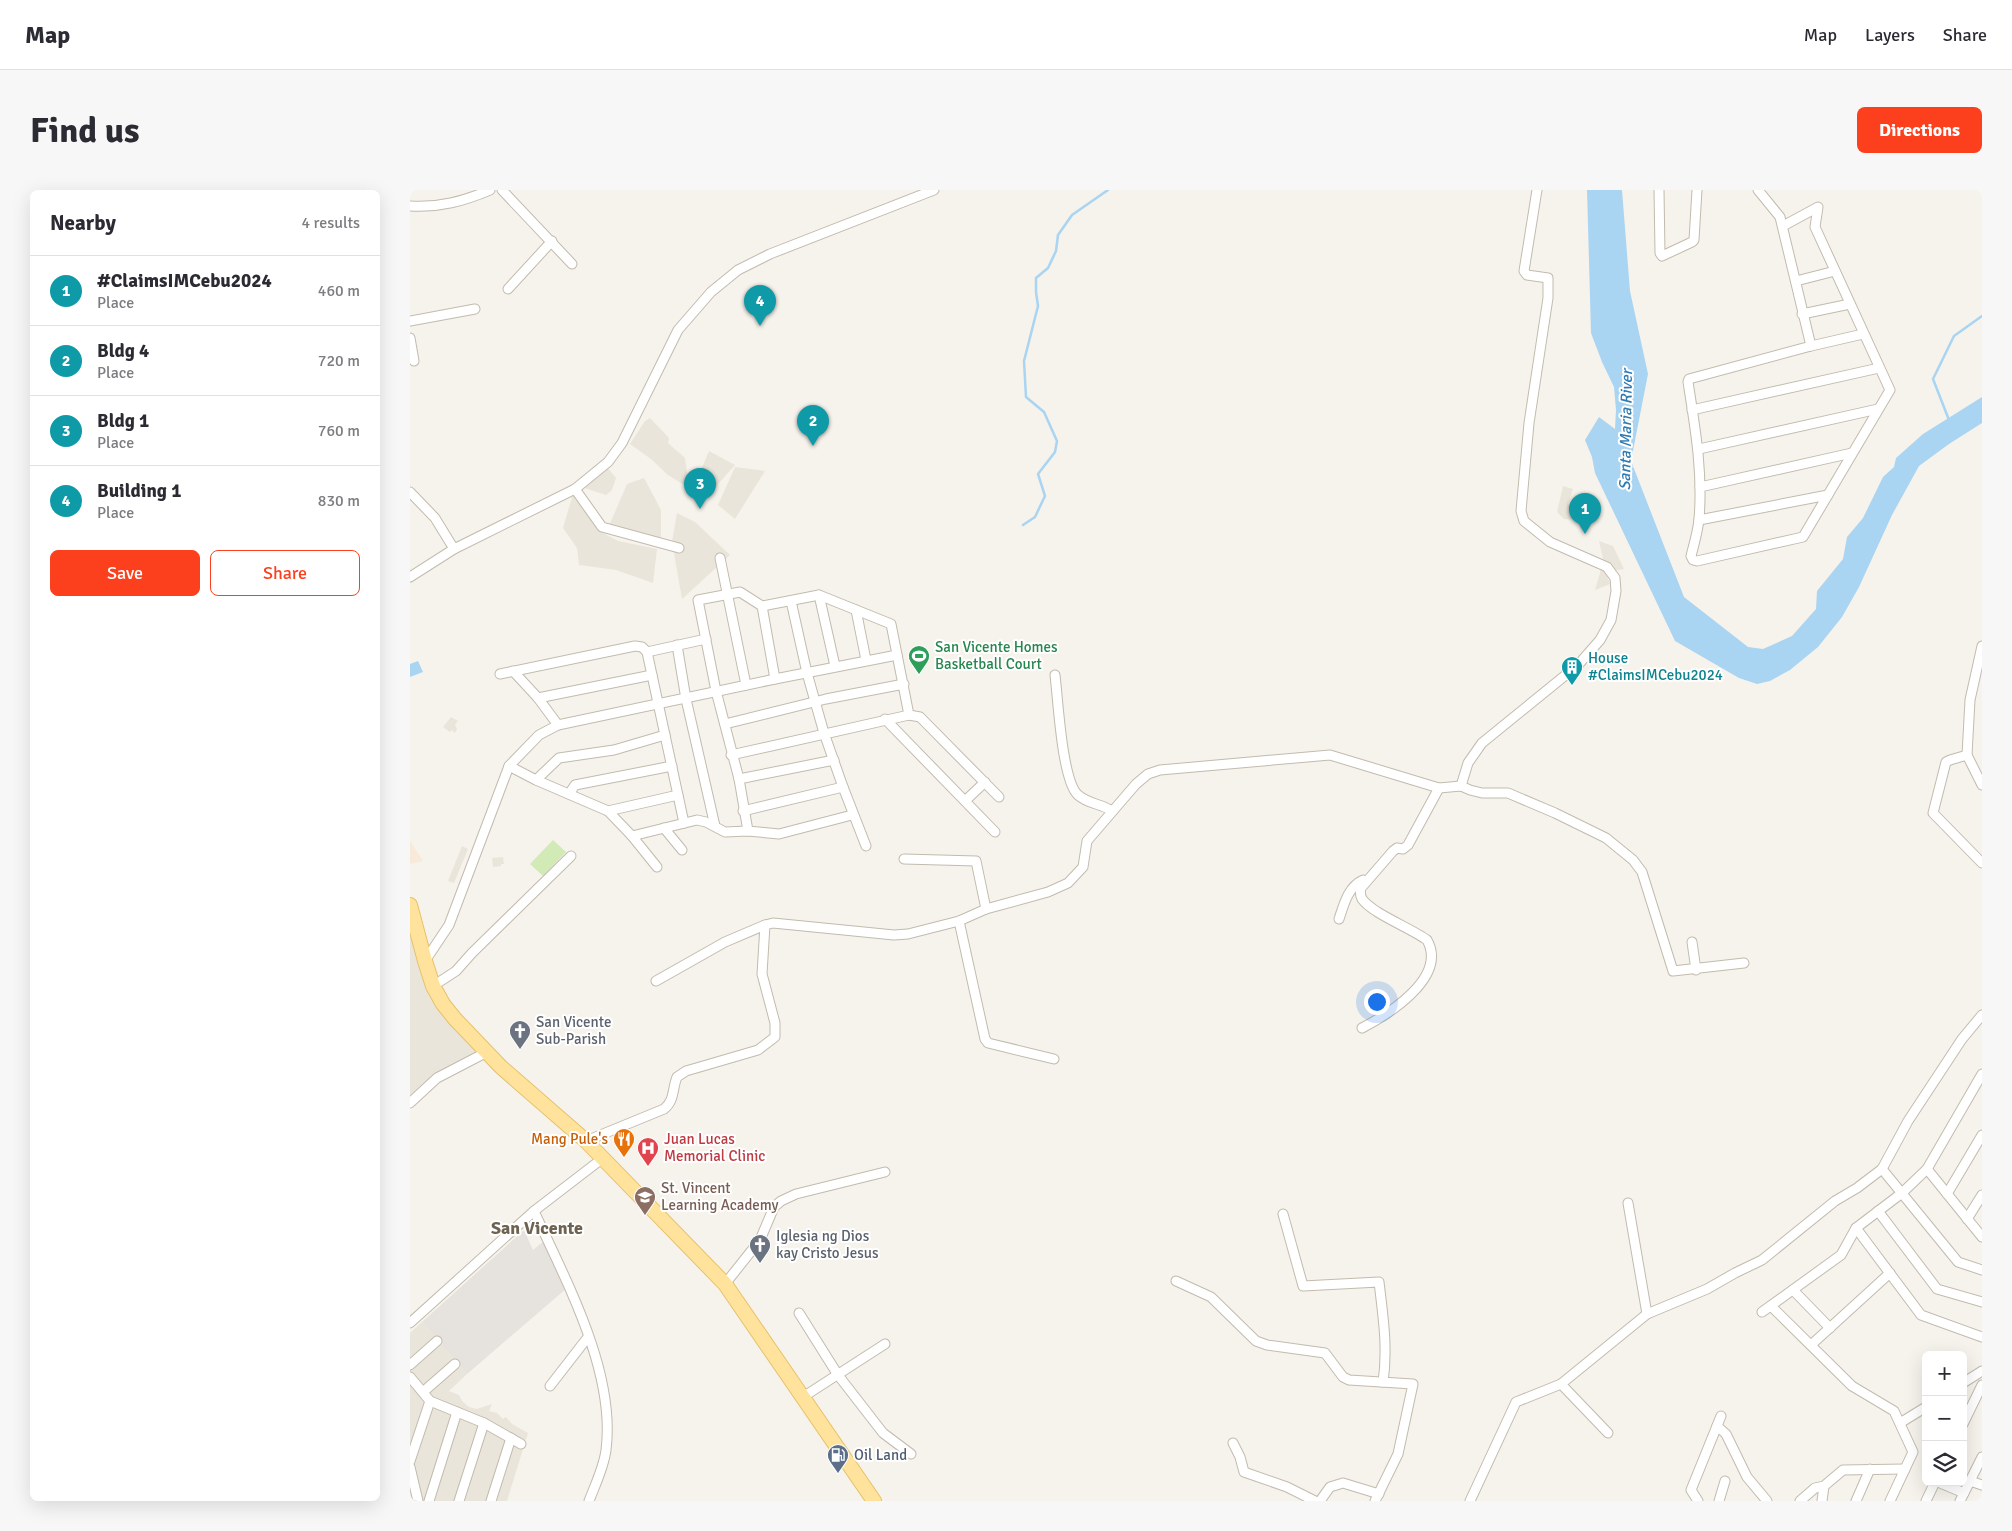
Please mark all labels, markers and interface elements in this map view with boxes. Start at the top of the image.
text: Map [25,20,70,50]
text: Map [1804,24,1837,46]
text: Layers [1865,24,1915,46]
text: Share [1943,24,1987,46]
button: Directions [1857,107,1982,153]
text: Find us [30,109,140,152]
text: Nearby [50,210,116,236]
text: 4 results [301,213,360,233]
text: #ClaimsIMCebu2024 [97,269,272,293]
text: 1 [62,281,70,301]
text: 460 m [318,281,360,301]
pin: 4 [744,285,776,326]
text: Place [97,293,134,313]
text: Bldg 4 [97,339,149,363]
text: 2 [62,351,70,371]
text: 720 m [318,351,360,371]
text: Place [97,363,134,383]
water label: Santa Maria River [1615,367,1637,491]
pin: 2 [797,405,829,446]
text: Bldg 1 [97,409,149,433]
text: 3 [62,421,70,441]
text: 760 m [318,421,360,441]
text: Place [97,433,134,453]
pin: 3 [684,468,716,509]
text: Building 1 [97,479,182,503]
text: 4 [62,491,70,511]
text: 830 m [318,491,360,511]
pin: 1 [1569,493,1601,534]
text: Place [97,503,134,523]
button: Save [50,550,200,596]
button: Share [210,550,360,596]
place label: San Vicente Homes Basketball Court [935,638,1058,673]
sports icon: San Vicente Homes Basketball Court [907,644,931,675]
place label: House #ClaimsIMCebu2024 [1588,649,1723,684]
building icon: House #ClaimsIMCebu2024 [1560,655,1584,686]
your location [1364,989,1390,1015]
place label: San Vicente Sub-Parish [536,1013,611,1048]
church icon: San Vicente Sub-Parish [508,1019,532,1050]
restaurant icon: Mang Pule's [612,1127,636,1158]
place label: Mang Pule's [531,1130,608,1148]
place label: Juan Lucas Memorial Clinic [664,1130,765,1165]
hospital icon: Juan Lucas Memorial Clinic [636,1136,660,1167]
place label: St. Vincent Learning Academy [661,1179,779,1214]
school or university icon: St. Vincent Learning Academy [633,1185,657,1216]
district label: San Vicente [491,1217,583,1239]
place label: Iglesia ng Dios kay Cristo Jesus [776,1227,879,1262]
church icon: Iglesia ng Dios kay Cristo Jesus [748,1233,772,1264]
map controls [1922,1351,1967,1486]
button: + [1922,1351,1967,1396]
button: − [1922,1396,1967,1441]
button: layers [1922,1441,1967,1486]
fuel station icon: Oil Land [826,1443,850,1474]
place label: Oil Land [854,1446,907,1464]

